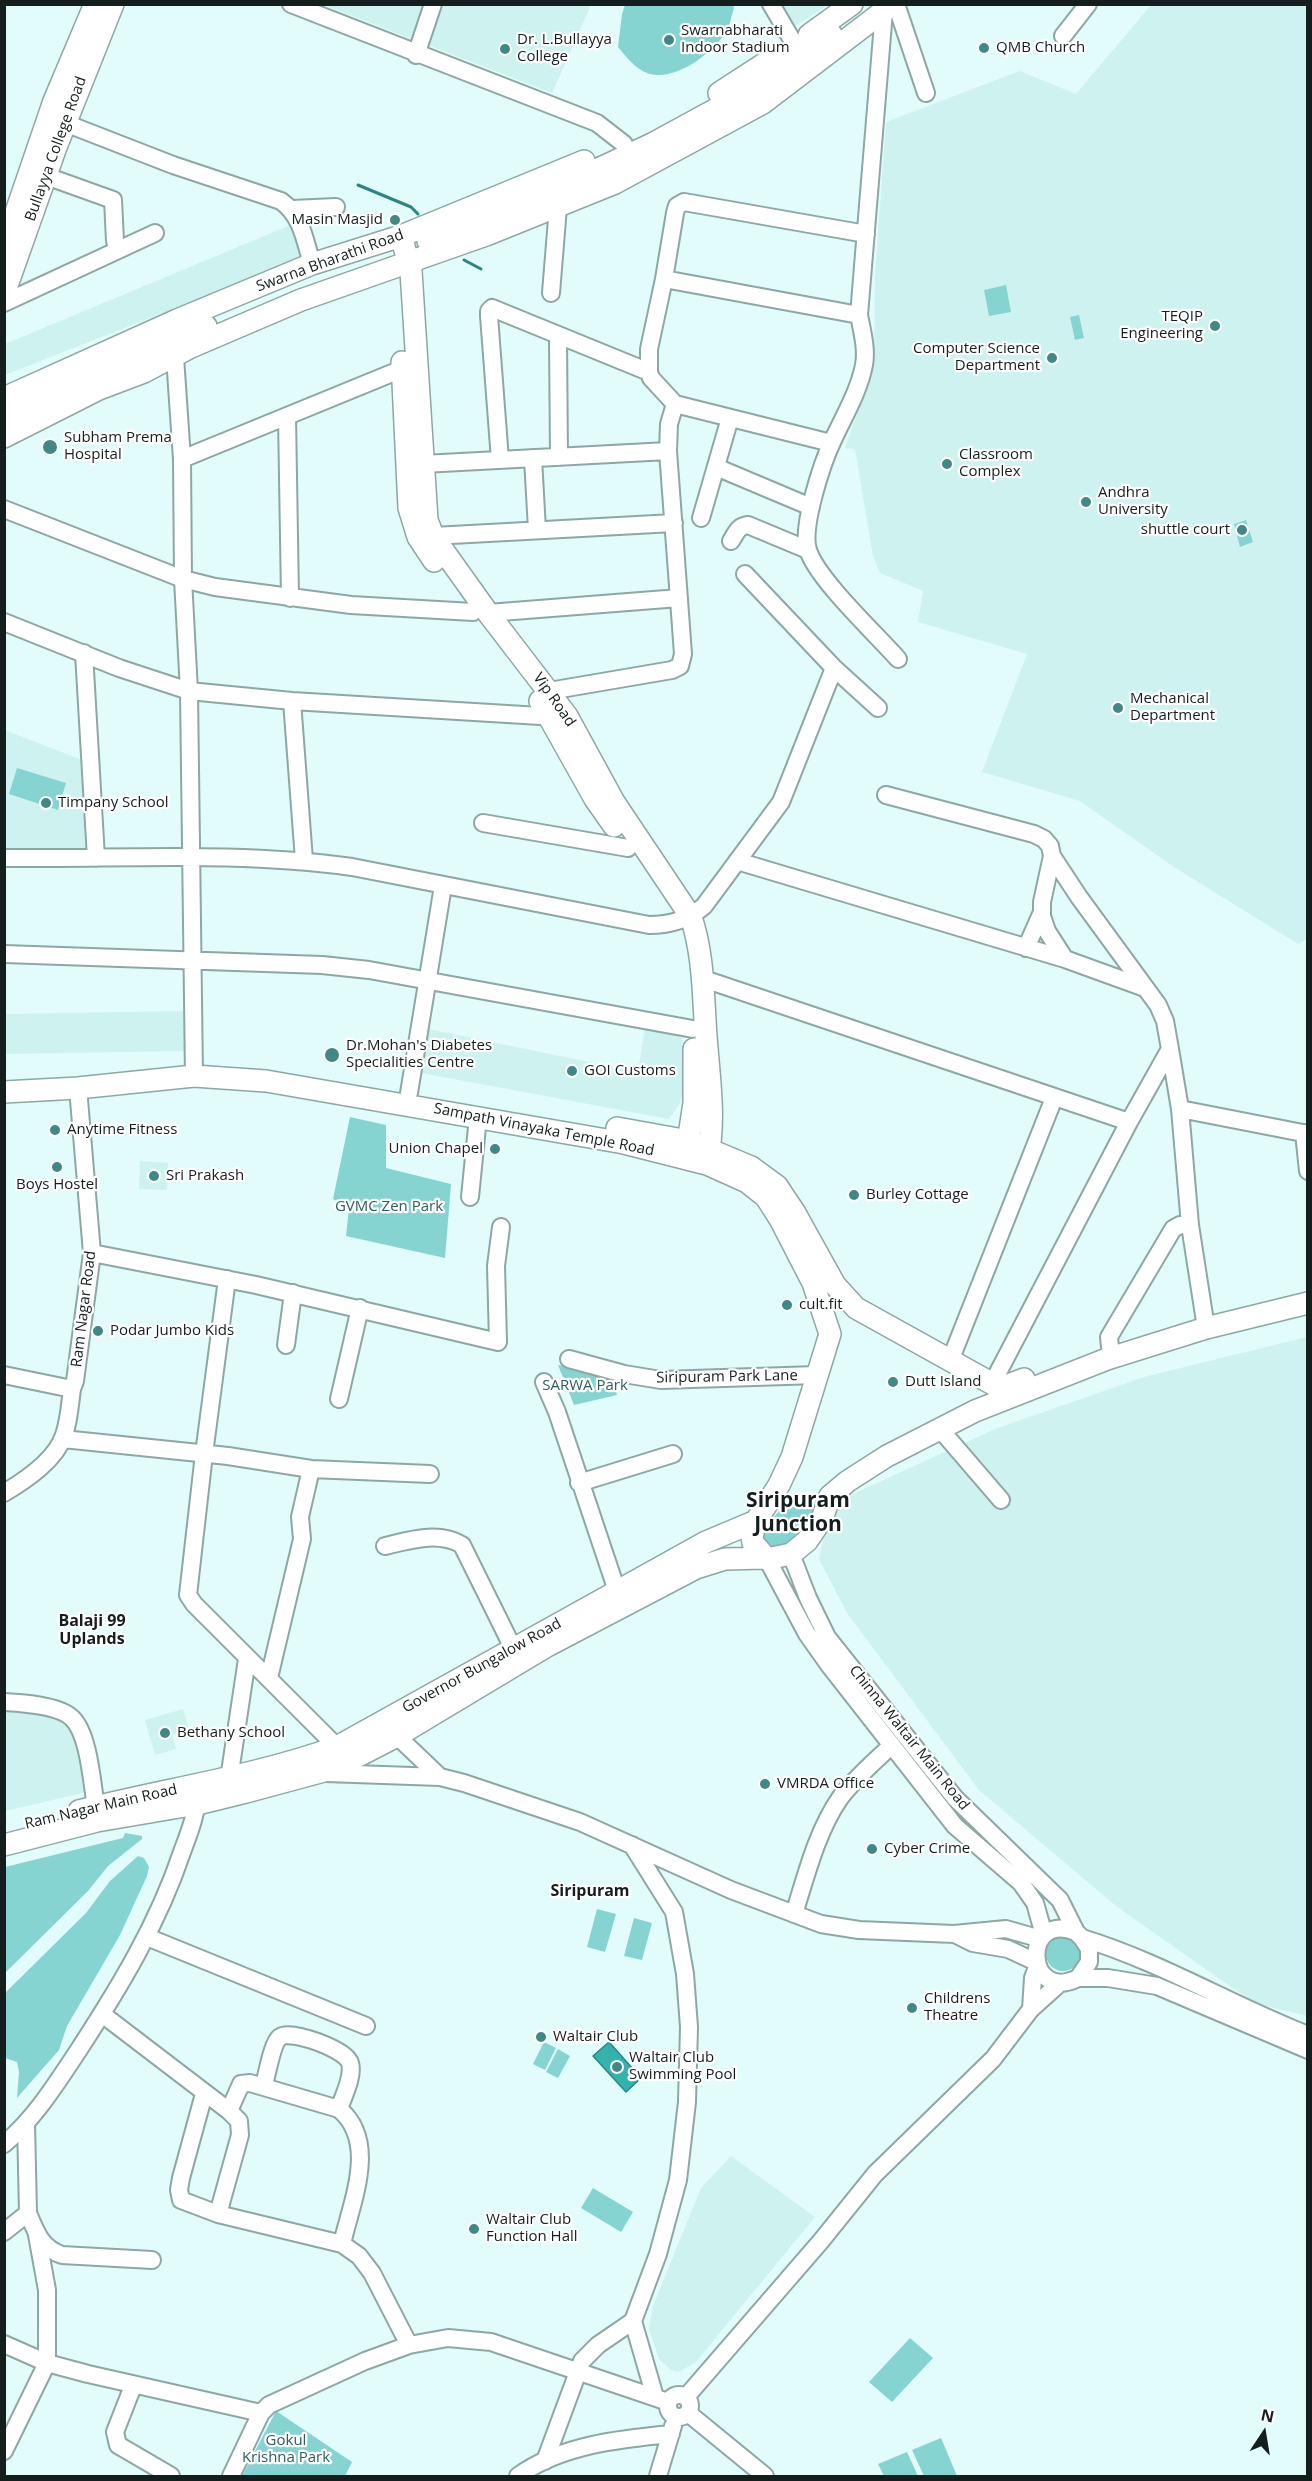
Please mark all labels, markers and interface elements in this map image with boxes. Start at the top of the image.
place label: Swarnabharati Indoor Stadium [681,22,790,57]
place label: Dr. L.Bullayya College [517,31,612,66]
marker: Swarnabharati Indoor Stadium [662,33,676,47]
place label: QMB Church [996,39,1085,57]
marker: QMB Church [977,41,991,55]
marker: Dr. L.Bullayya College [498,42,512,56]
street label: Bullayya College Road [21,74,91,224]
place label: Masin Masjid [291,211,383,229]
marker: Masin Masjid [388,213,402,227]
street label: Swarna Bharathi Road [254,226,406,296]
place label: TEQIP Engineering [1120,308,1203,343]
marker: TEQIP Engineering [1208,319,1222,333]
place label: Computer Science Department [913,340,1040,375]
marker: Computer Science Department [1045,351,1059,365]
place label: Subham Prema Hospital [64,429,172,464]
marker: Subham Prema Hospital [41,438,59,456]
place label: Classroom Complex [959,446,1033,481]
marker: Classroom Complex [940,457,954,471]
place label: Andhra University [1098,484,1168,519]
marker: Andhra University [1079,495,1093,509]
place label: shuttle court [1141,521,1230,539]
marker: shuttle court [1235,523,1249,537]
street label: Vip Road [529,670,579,730]
place label: Mechanical Department [1130,690,1215,725]
marker: Mechanical Department [1111,701,1125,715]
place label: Timpany School [58,794,169,812]
marker: Timpany School [39,796,53,810]
place label: Dr.Mohan's Diabetes Specialities Centre [346,1037,492,1072]
marker: Dr.Mohan's Diabetes Specialities Centre [323,1046,341,1064]
place label: GOI Customs [584,1062,676,1080]
marker: GOI Customs [565,1064,579,1078]
street label: Sampath Vinayaka Temple Road [432,1100,656,1160]
place label: Anytime Fitness [67,1121,177,1139]
marker: Anytime Fitness [48,1123,62,1137]
place label: Union Chapel [389,1140,483,1158]
marker: Union Chapel [488,1142,502,1156]
marker: Boys Hostel [50,1160,64,1174]
place label: Sri Prakash [166,1167,244,1185]
marker: Sri Prakash [147,1169,161,1183]
place label: Boys Hostel [16,1176,98,1194]
place label: Burley Cottage [866,1186,969,1204]
marker: Burley Cottage [847,1188,861,1202]
park label: GVMC Zen Park [335,1198,443,1216]
street label: Ram Nagar Road [68,1250,100,1368]
place label: cult.fit [799,1296,843,1314]
marker: cult.fit [780,1298,794,1312]
place label: Podar Jumbo Kids [110,1322,234,1340]
marker: Podar Jumbo Kids [91,1324,105,1338]
street label: Siripuram Park Lane [656,1367,798,1387]
place label: Dutt Island [905,1373,982,1391]
marker: Dutt Island [886,1375,900,1389]
park label: SARWA Park [542,1377,628,1395]
district label: Siripuram Junction [746,1488,850,1538]
district label: Balaji 99 Uplands [58,1611,126,1649]
street label: Governor Bungalow Road [399,1615,565,1717]
street label: Chinna Waltair Main Road [845,1662,973,1814]
place label: Bethany School [177,1724,285,1742]
marker: Bethany School [158,1726,172,1740]
place label: VMRDA Office [777,1775,874,1793]
marker: VMRDA Office [758,1777,772,1791]
street label: Ram Nagar Main Road [23,1781,179,1833]
place label: Cyber Crime [884,1840,970,1858]
marker: Cyber Crime [865,1842,879,1856]
district label: Siripuram [550,1881,630,1901]
place label: Childrens Theatre [924,1990,990,2025]
marker: Childrens Theatre [905,2001,919,2015]
place label: Waltair Club [553,2028,638,2046]
marker: Waltair Club [534,2030,548,2044]
place label: Waltair Club Swimming Pool [629,2049,736,2084]
marker: Waltair Club Swimming Pool [610,2060,624,2074]
place label: Waltair Club Function Hall [486,2211,578,2246]
marker: Waltair Club Function Hall [467,2222,481,2236]
north arrow [1234,2403,1294,2463]
text: N [1259,2403,1276,2428]
park label: Gokul Krishna Park [242,2432,330,2467]

